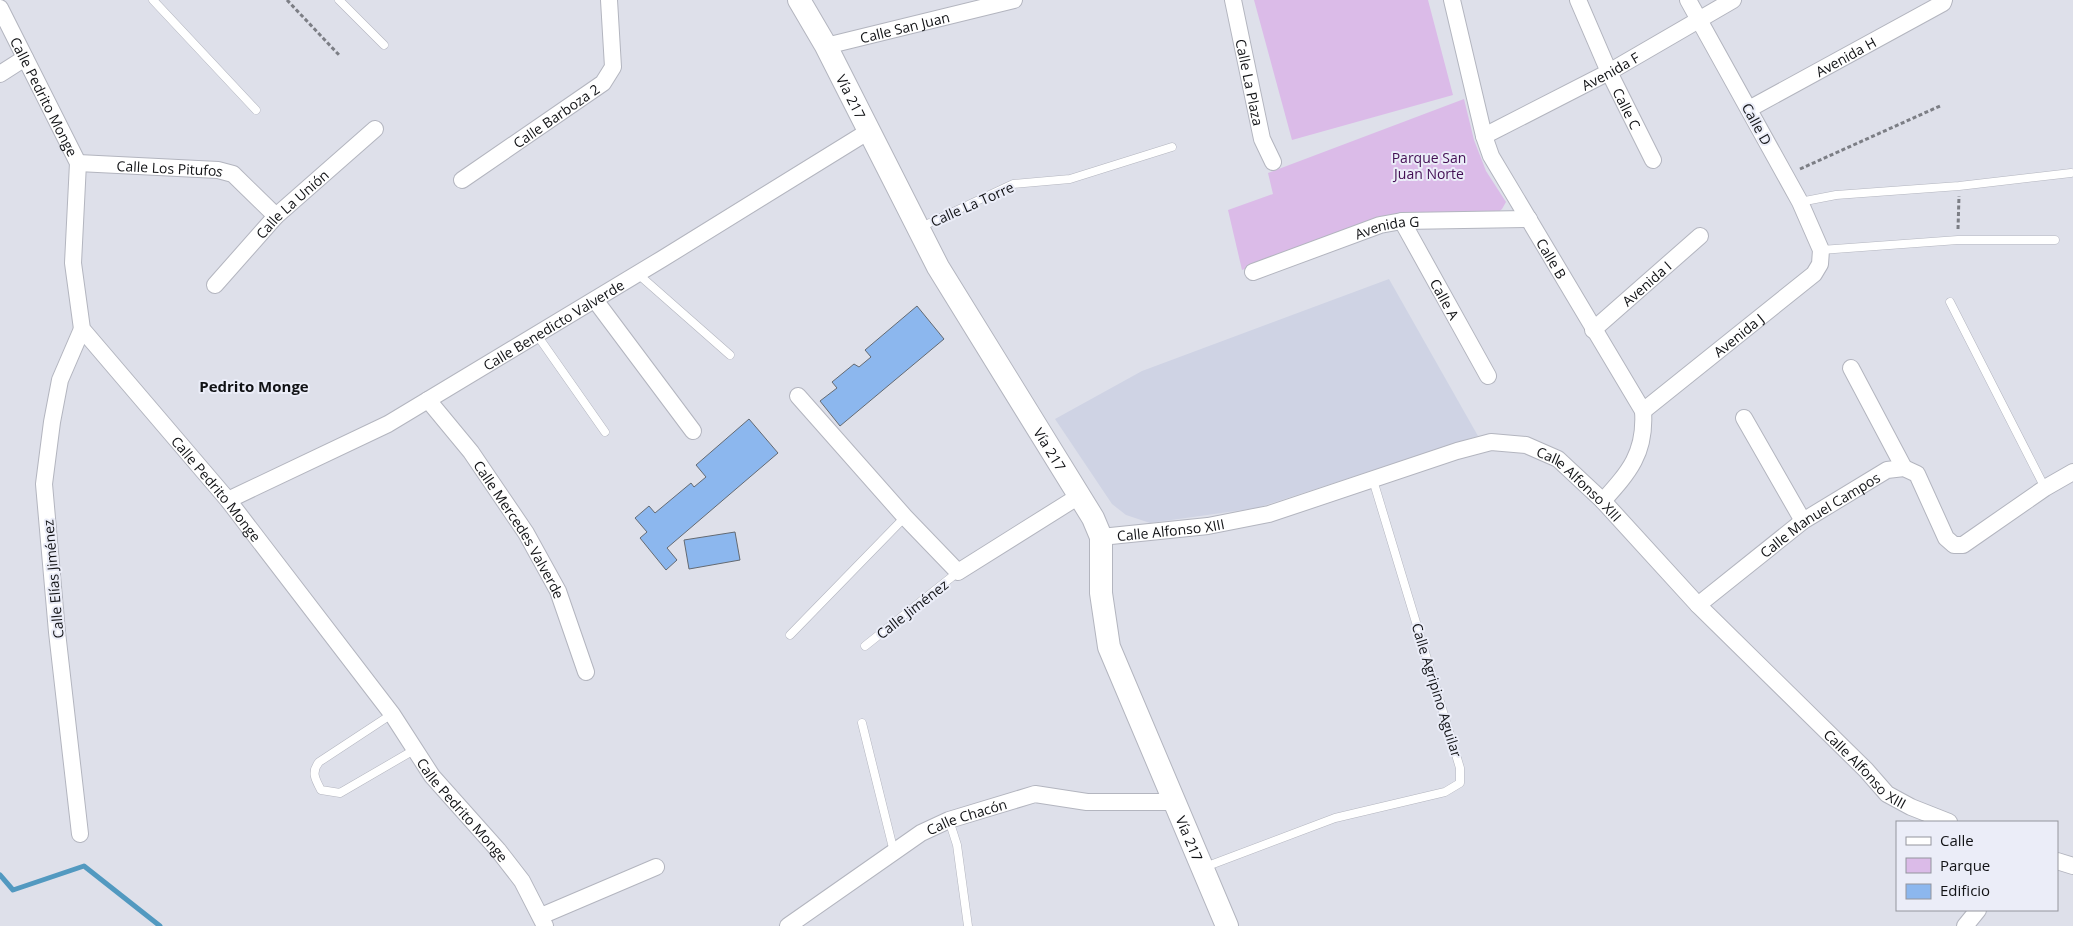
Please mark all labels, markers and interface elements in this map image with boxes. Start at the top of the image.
street label: Calle San Juan [858,7,951,47]
street label: Avenida H [1812,32,1879,80]
street label: Calle Pedrito Monge [6,33,83,160]
street label: Calle La Plaza [1232,37,1268,127]
street label: Avenida F [1578,47,1642,94]
street label: Vía 217 [832,71,871,122]
street label: Calle Barboza 2 [509,79,603,152]
street label: Calle C [1609,84,1646,132]
street label: Calle D [1738,100,1776,148]
park label: Parque San Juan Norte [1392,148,1466,183]
street label: Calle Los Pitufos [116,155,226,181]
street label: Calle La Unión [251,165,332,242]
street label: Calle La Torre [927,177,1017,231]
street label: Avenida G [1352,211,1419,243]
street label: Calle B [1532,234,1571,282]
street label: Avenida I [1618,256,1675,310]
street label: Calle Benedicto Valverde [479,275,627,374]
street label: Calle A [1426,275,1464,323]
street label: Avenida J [1709,309,1767,361]
district label: Pedrito Monge [199,376,309,396]
street label: Vía 217 [1030,424,1071,474]
street label: Calle Pedrito Monge [168,432,266,545]
street label: Calle Alfonso XIII [1534,441,1626,525]
street label: Calle Mercedes Valverde [470,456,569,601]
street label: Calle Manuel Campos [1756,467,1884,562]
street label: Calle Alfonso XIII [1116,514,1226,545]
street label: Calle Elías Jiménez [38,518,68,639]
street label: Calle Jiménez [872,575,952,643]
street label: Calle Agripino Aguilar [1408,621,1467,760]
street label: Calle Alfonso XIII [1820,725,1910,812]
street label: Calle Pedrito Monge [413,754,513,865]
street label: Calle Chacón [923,794,1009,839]
street label: Vía 217 [1172,813,1208,864]
legend [1896,821,2058,911]
text: Calle [1940,830,1974,850]
text: Parque [1940,855,1990,875]
text: Edificio [1940,880,1990,900]

